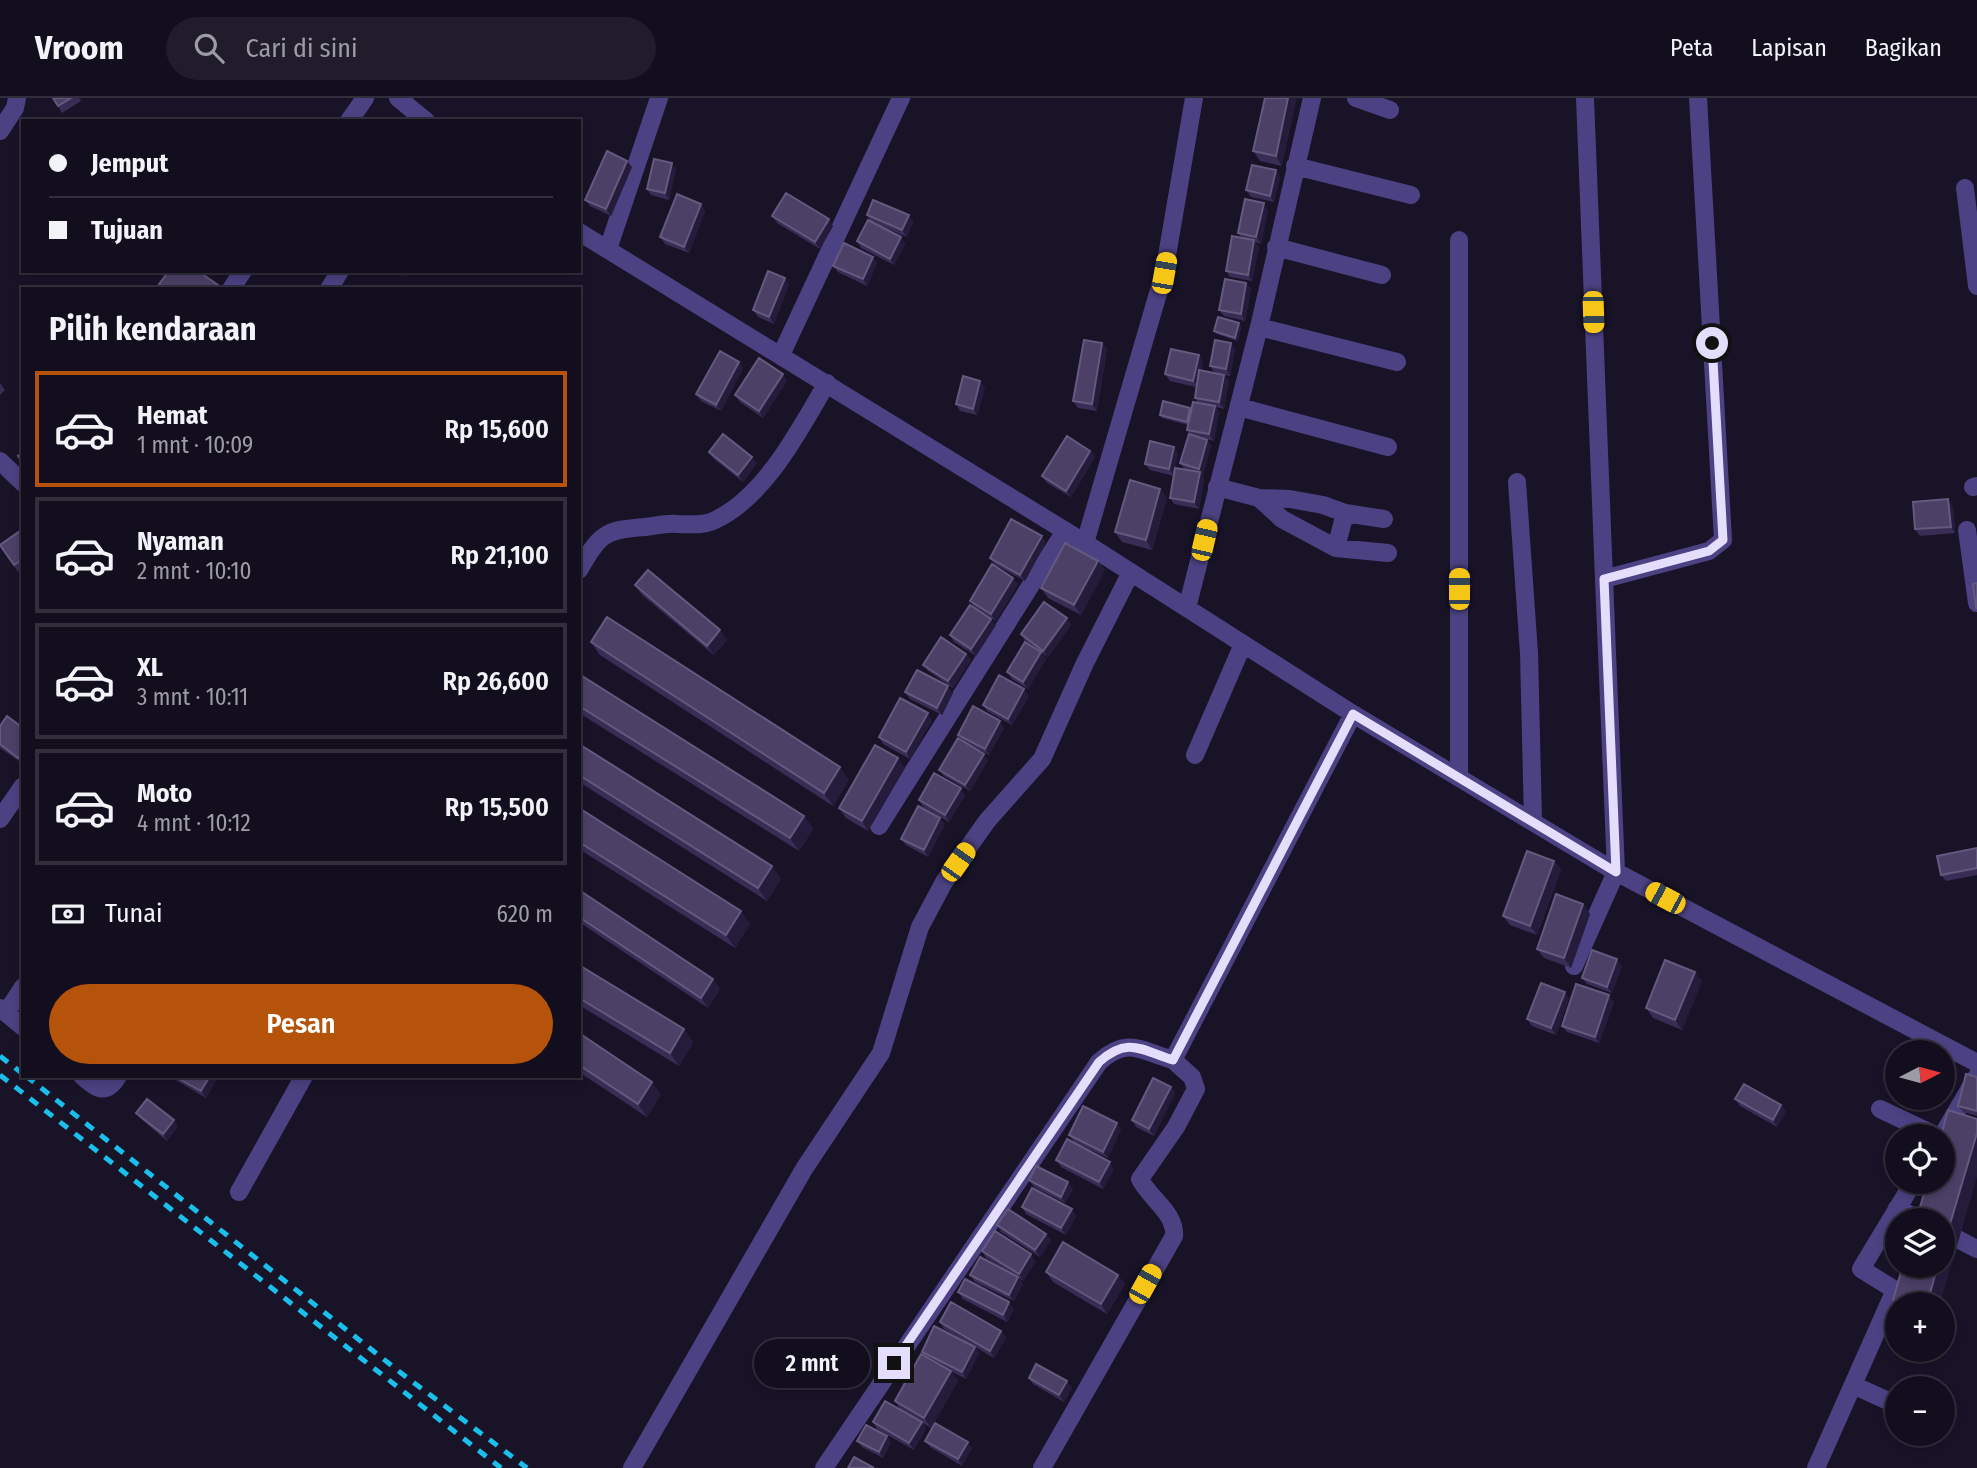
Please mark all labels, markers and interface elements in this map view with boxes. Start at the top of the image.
search box [166,17,656,80]
text: Vroom [35,28,124,68]
icon: search [190,29,228,67]
text: Cari di sini [246,33,358,64]
text: Peta [1670,34,1713,62]
text: Lapisan [1751,34,1827,62]
text: Bagikan [1865,34,1942,62]
text: Jemput [91,148,168,179]
text: Tujuan [91,215,163,246]
car [1151,250,1178,296]
car [1582,291,1605,333]
text: Pilih kendaraan [49,310,257,348]
route start [1696,327,1728,359]
icon: car [53,398,116,461]
text: Hemat [137,400,208,431]
text: Rp 15,600 [444,414,549,445]
text: 1 mnt · 10:09 [137,431,253,459]
car [1190,517,1219,563]
icon: car [53,524,116,587]
text: Nyaman [137,526,224,557]
text: Rp 21,100 [451,540,549,571]
text: 2 mnt · 10:10 [137,557,251,585]
car [1449,568,1470,610]
icon: car [53,650,116,713]
text: XL [137,652,163,683]
text: Rp 26,600 [442,666,549,697]
text: 3 mnt · 10:11 [137,683,248,711]
icon: car [53,776,116,839]
text: Moto [137,778,192,809]
text: Rp 15,500 [445,792,549,823]
text: 4 mnt · 10:12 [137,809,251,837]
car [938,839,979,885]
car [1642,879,1689,917]
icon: cash [49,895,87,933]
text: Tunai [105,898,163,929]
text: 620 m [497,900,553,928]
button: Pesan [49,984,553,1064]
north arrow [1885,1040,1955,1110]
map controls [1885,1040,1955,1446]
button: locate [1885,1124,1955,1194]
button: layers [1885,1208,1955,1278]
car [1126,1261,1165,1307]
button: + [1885,1292,1955,1362]
callout: 2 mnt [754,1338,870,1388]
route end [878,1347,910,1379]
text: 2 mnt [785,1349,839,1377]
button: − [1885,1376,1955,1446]

